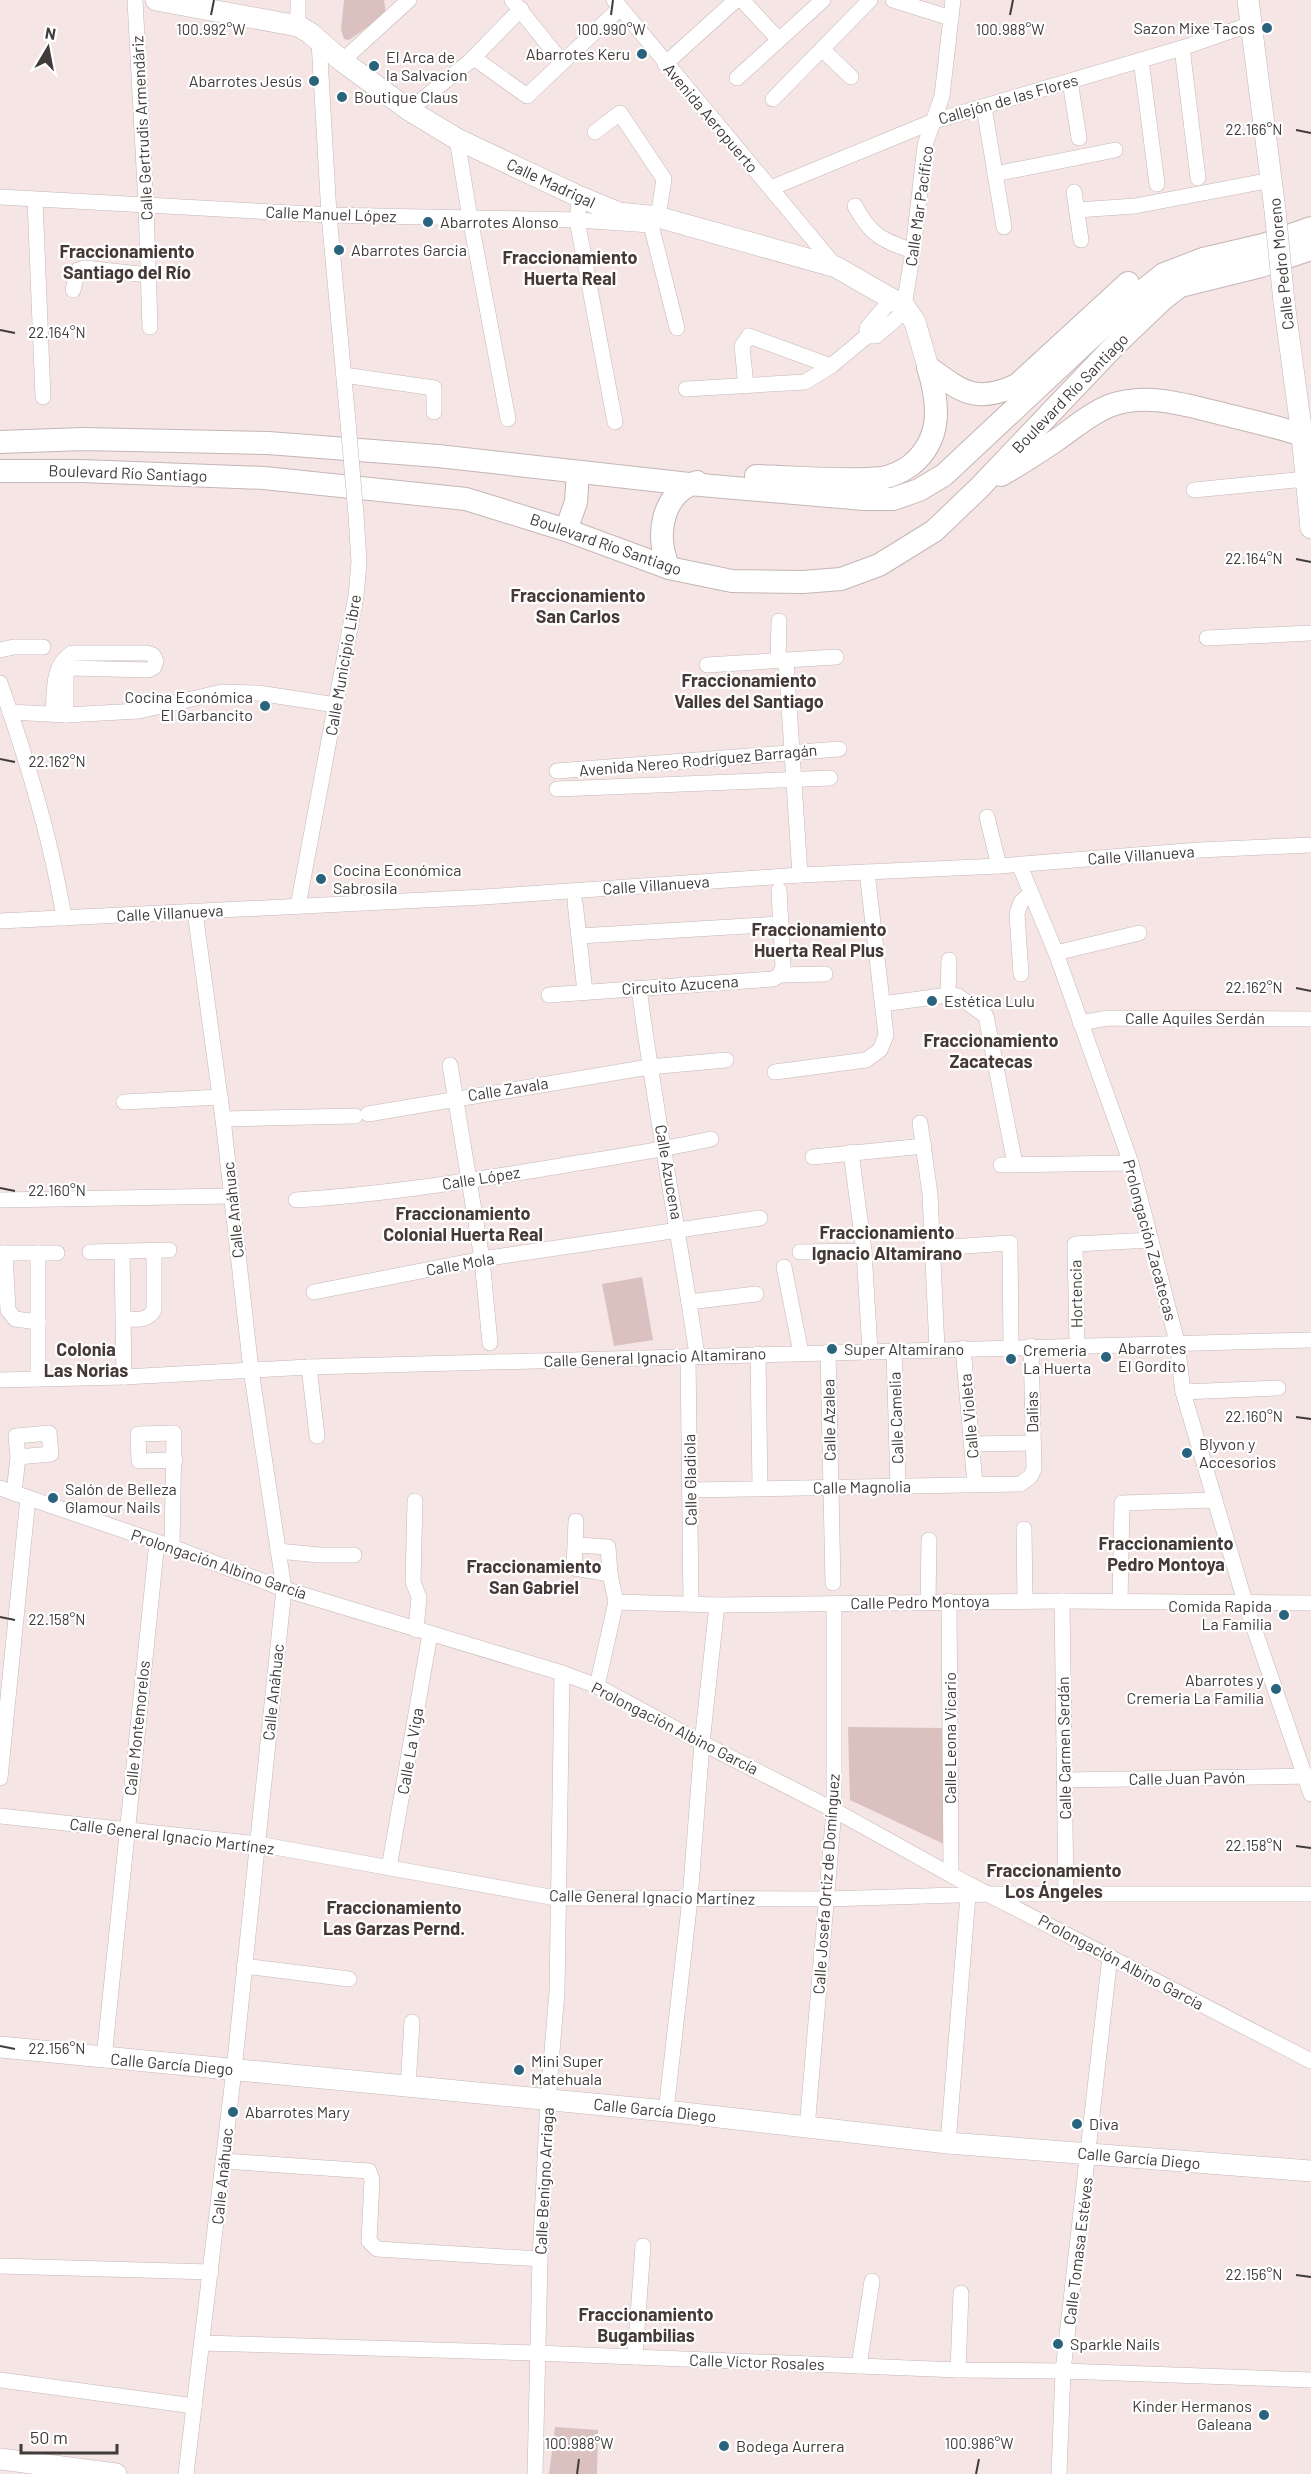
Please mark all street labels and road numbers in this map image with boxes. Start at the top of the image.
street label: Calle Gertrudis Armendáriz [127,35,156,221]
street label: Avenida Aeropuerto [660,59,763,176]
street label: Callejón de las Flores [936,69,1080,128]
street label: Calle Mar Pacífico [901,144,936,267]
street label: Calle Madrigal [504,154,599,211]
street label: Calle Pedro Moreno [1264,197,1297,331]
street label: Calle Manuel López [265,202,397,225]
street label: Boulevard Río Santiago [1008,329,1132,457]
street label: Boulevard Río Santiago [48,460,208,485]
street label: Boulevard Río Santiago [528,509,685,578]
street label: Calle Municipio Libre [321,593,364,737]
street label: Avenida Nereo Rodríguez Barragán [578,740,818,779]
street label: Calle Villanueva [1087,841,1195,868]
street label: Calle Villanueva [602,871,710,898]
street label: Calle Villanueva [116,900,224,925]
street label: Circuito Azucena [621,971,739,998]
street label: Calle Aquiles Serdán [1125,1008,1265,1027]
street label: Calle Zavala [466,1073,550,1104]
street label: Calle Azucena [652,1123,687,1221]
street label: Prolongación Zacatecas [1120,1157,1181,1323]
street label: Calle Anáhuac [218,1161,247,1259]
street label: Calle López [440,1162,521,1193]
street label: Calle Mola [424,1248,495,1279]
street label: Hortencia [1065,1260,1086,1328]
street label: Calle General Ignacio Altamirano [543,1343,767,1370]
street label: Calle Camelia [884,1372,907,1464]
street label: Calle Violeta [955,1373,982,1459]
street label: Calle Azalea [818,1379,839,1461]
street label: Dalias [1022,1391,1041,1433]
street label: Calle Gladiola [679,1434,700,1526]
street label: Calle Magnolia [813,1476,911,1497]
street label: Prolongación Albino García [129,1524,310,1603]
street label: Calle Pedro Montoya [850,1591,990,1612]
street label: Calle Anáhuac [258,1643,287,1741]
street label: Calle Montemorelos [120,1659,153,1797]
street label: Calle Leona Vicario [940,1672,959,1804]
street label: Calle Carmen Serdán [1053,1676,1074,1820]
street label: Prolongación Albino García [589,1677,762,1778]
street label: Calle La Viga [393,1706,426,1796]
street label: Calle Juan Pavón [1128,1767,1246,1788]
street label: Calle Josefa Ortiz de Domínguez [808,1773,843,1995]
street label: Calle General Ignacio Martínez [69,1814,275,1857]
street label: Calle General Ignacio Martínez [549,1885,755,1908]
street label: Prolongación Albino García [1035,1910,1207,2013]
street label: Calle García Diego [110,2049,234,2078]
street label: Calle García Diego [593,2094,717,2125]
street label: Calle Benigno Arriaga [530,2107,557,2255]
street label: Calle Anáhuac [207,2127,236,2225]
street label: Calle García Diego [1077,2143,1201,2172]
street label: Calle Tomasa Estéves [1059,2176,1096,2326]
street label: Calle Víctor Rosales [689,2350,825,2373]

